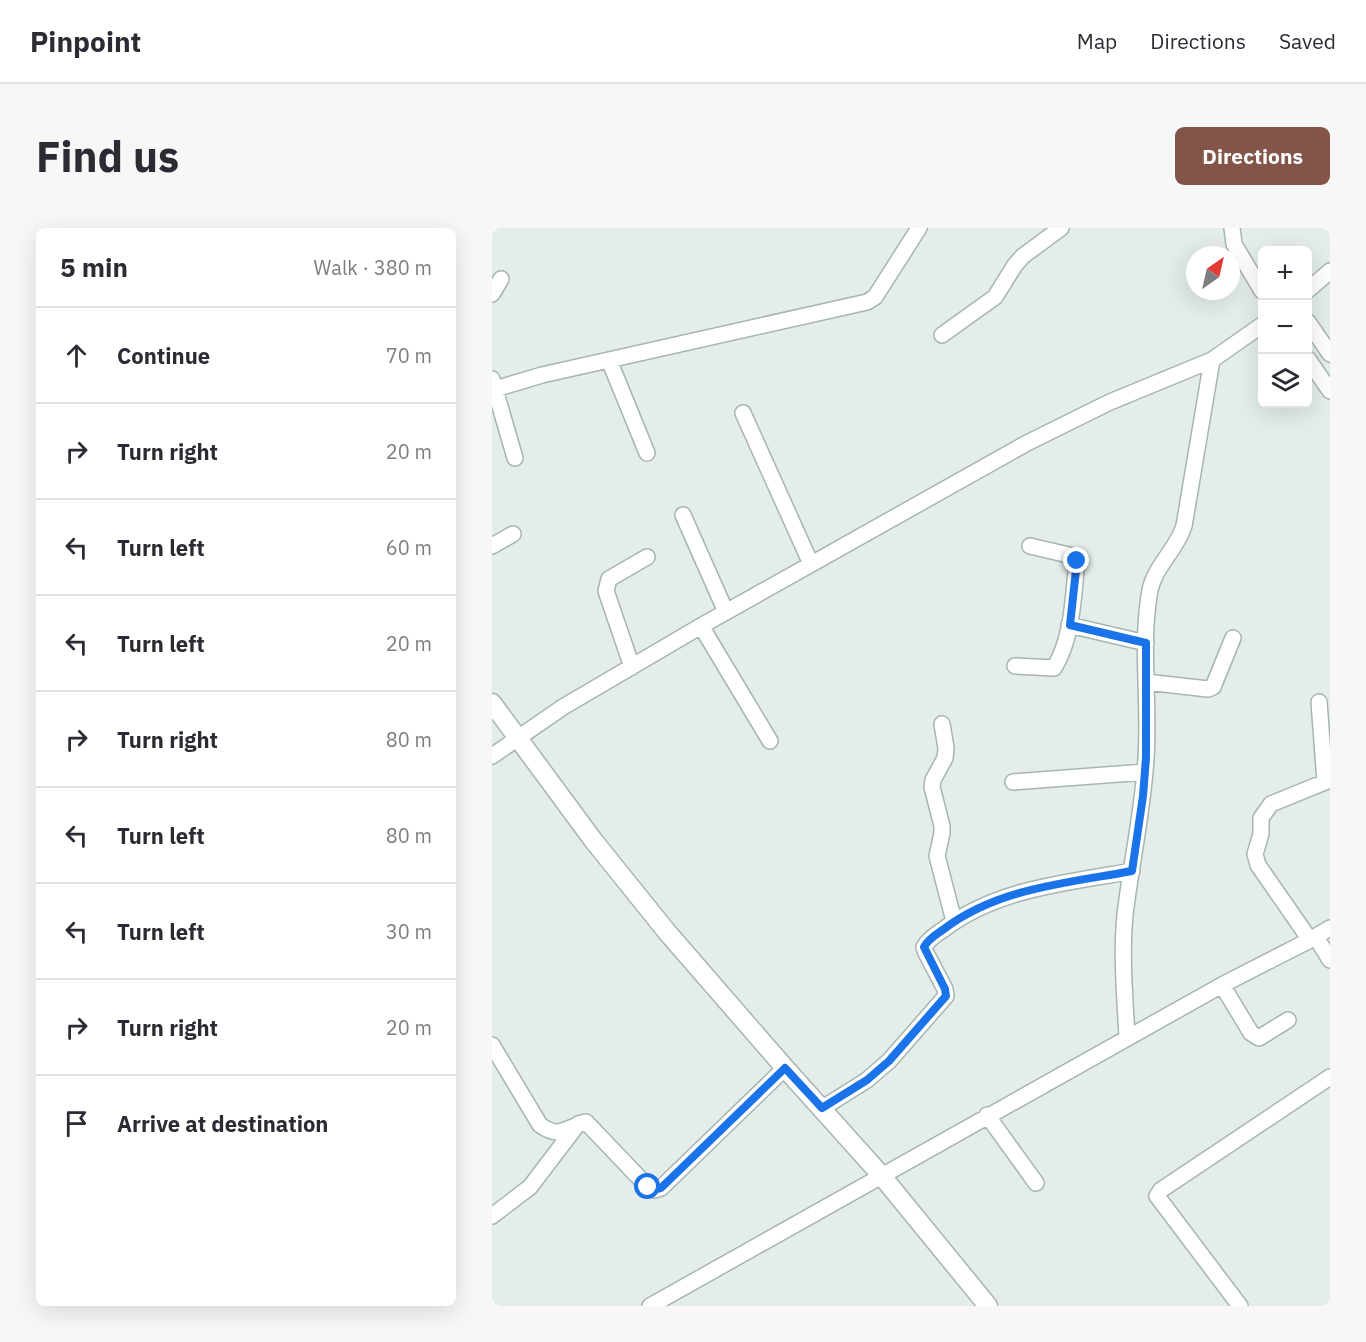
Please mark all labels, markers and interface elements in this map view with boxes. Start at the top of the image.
text: Pinpoint [30,23,141,60]
text: Map [1077,27,1117,55]
text: Directions [1150,27,1246,55]
text: Saved [1279,27,1336,55]
button: Directions [1175,127,1330,185]
text: Find us [36,129,179,184]
north arrow [1186,246,1240,300]
map controls [1258,246,1312,408]
button: + [1258,246,1312,300]
text: 5 min [60,250,128,284]
text: Walk · 380 m [314,254,432,281]
button: − [1258,300,1312,354]
icon: ahead [60,339,93,372]
text: Continue [117,341,210,370]
text: 70 m [386,342,432,369]
button: layers [1258,354,1312,408]
icon: right [60,435,93,468]
text: Turn right [117,437,218,466]
text: 20 m [386,438,432,465]
icon: left [60,531,93,564]
text: Turn left [117,533,205,562]
text: 60 m [386,534,432,561]
route end [1063,547,1089,573]
icon: left [60,627,93,660]
text: Turn left [117,629,205,658]
text: 20 m [386,630,432,657]
icon: right [60,723,93,756]
text: Turn right [117,725,218,754]
text: 80 m [386,726,432,753]
icon: left [60,819,93,852]
text: Turn left [117,821,205,850]
text: 80 m [386,822,432,849]
icon: left [60,915,93,948]
text: Turn left [117,917,205,946]
text: 30 m [386,918,432,945]
icon: right [60,1011,93,1044]
text: Turn right [117,1013,218,1042]
text: 20 m [386,1014,432,1041]
icon: arrive [60,1107,93,1140]
text: Arrive at destination [117,1109,328,1138]
route start [634,1173,660,1199]

